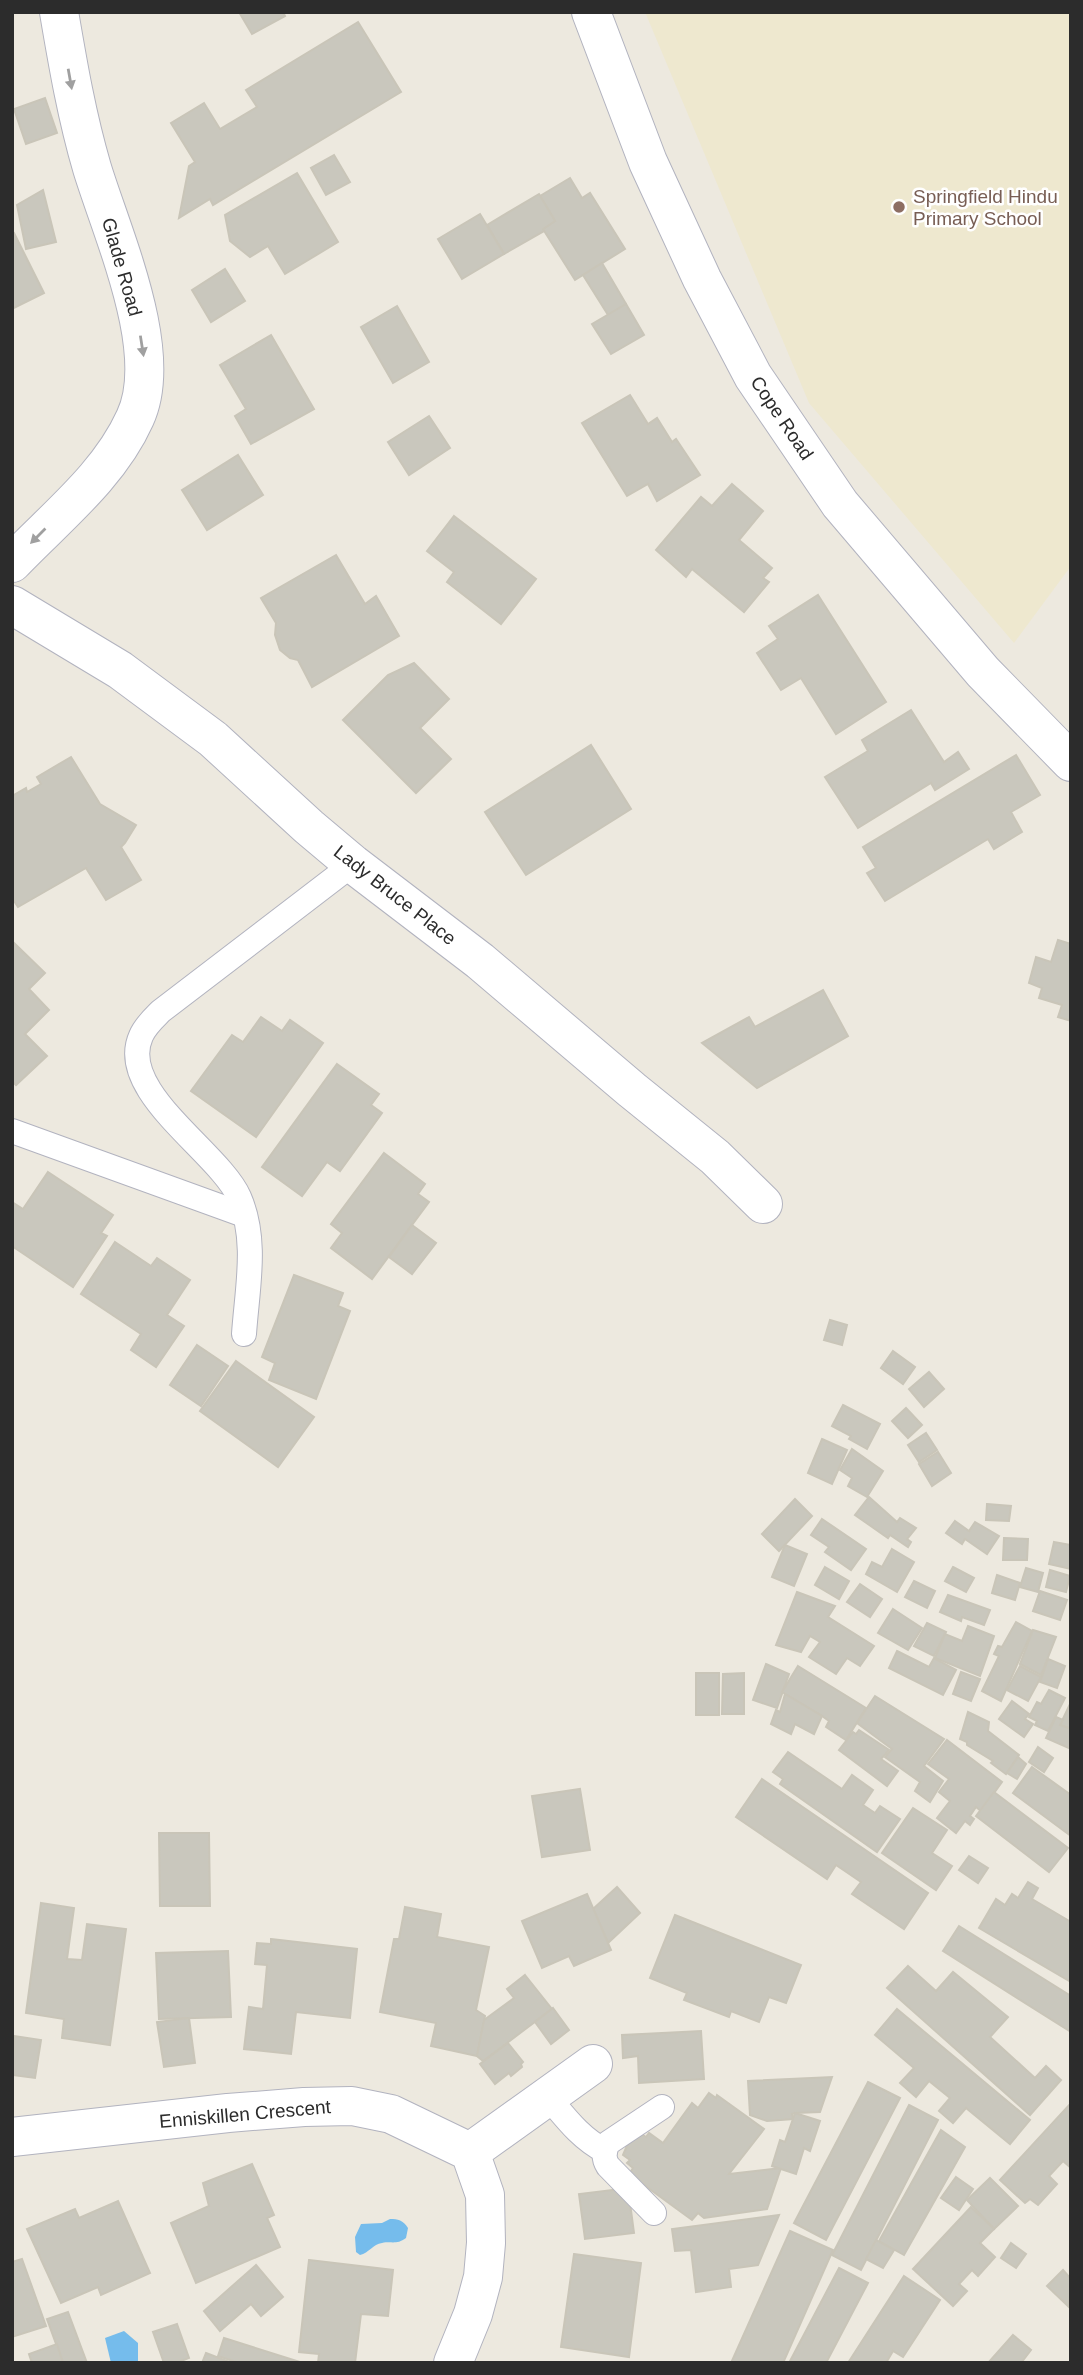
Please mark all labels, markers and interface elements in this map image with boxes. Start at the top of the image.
one-way arrow [65,69,76,91]
place label: Springfield Hindu Primary School [913,186,1058,229]
marker: Springfield Hindu Primary School [891,199,907,215]
street label: Glade Road [98,215,146,319]
one-way arrow [137,335,148,357]
street label: Cope Road [746,372,818,464]
one-way arrow [30,528,46,544]
street label: Lady Bruce Place [330,841,460,949]
street label: Enniskillen Crescent [158,2096,332,2132]

